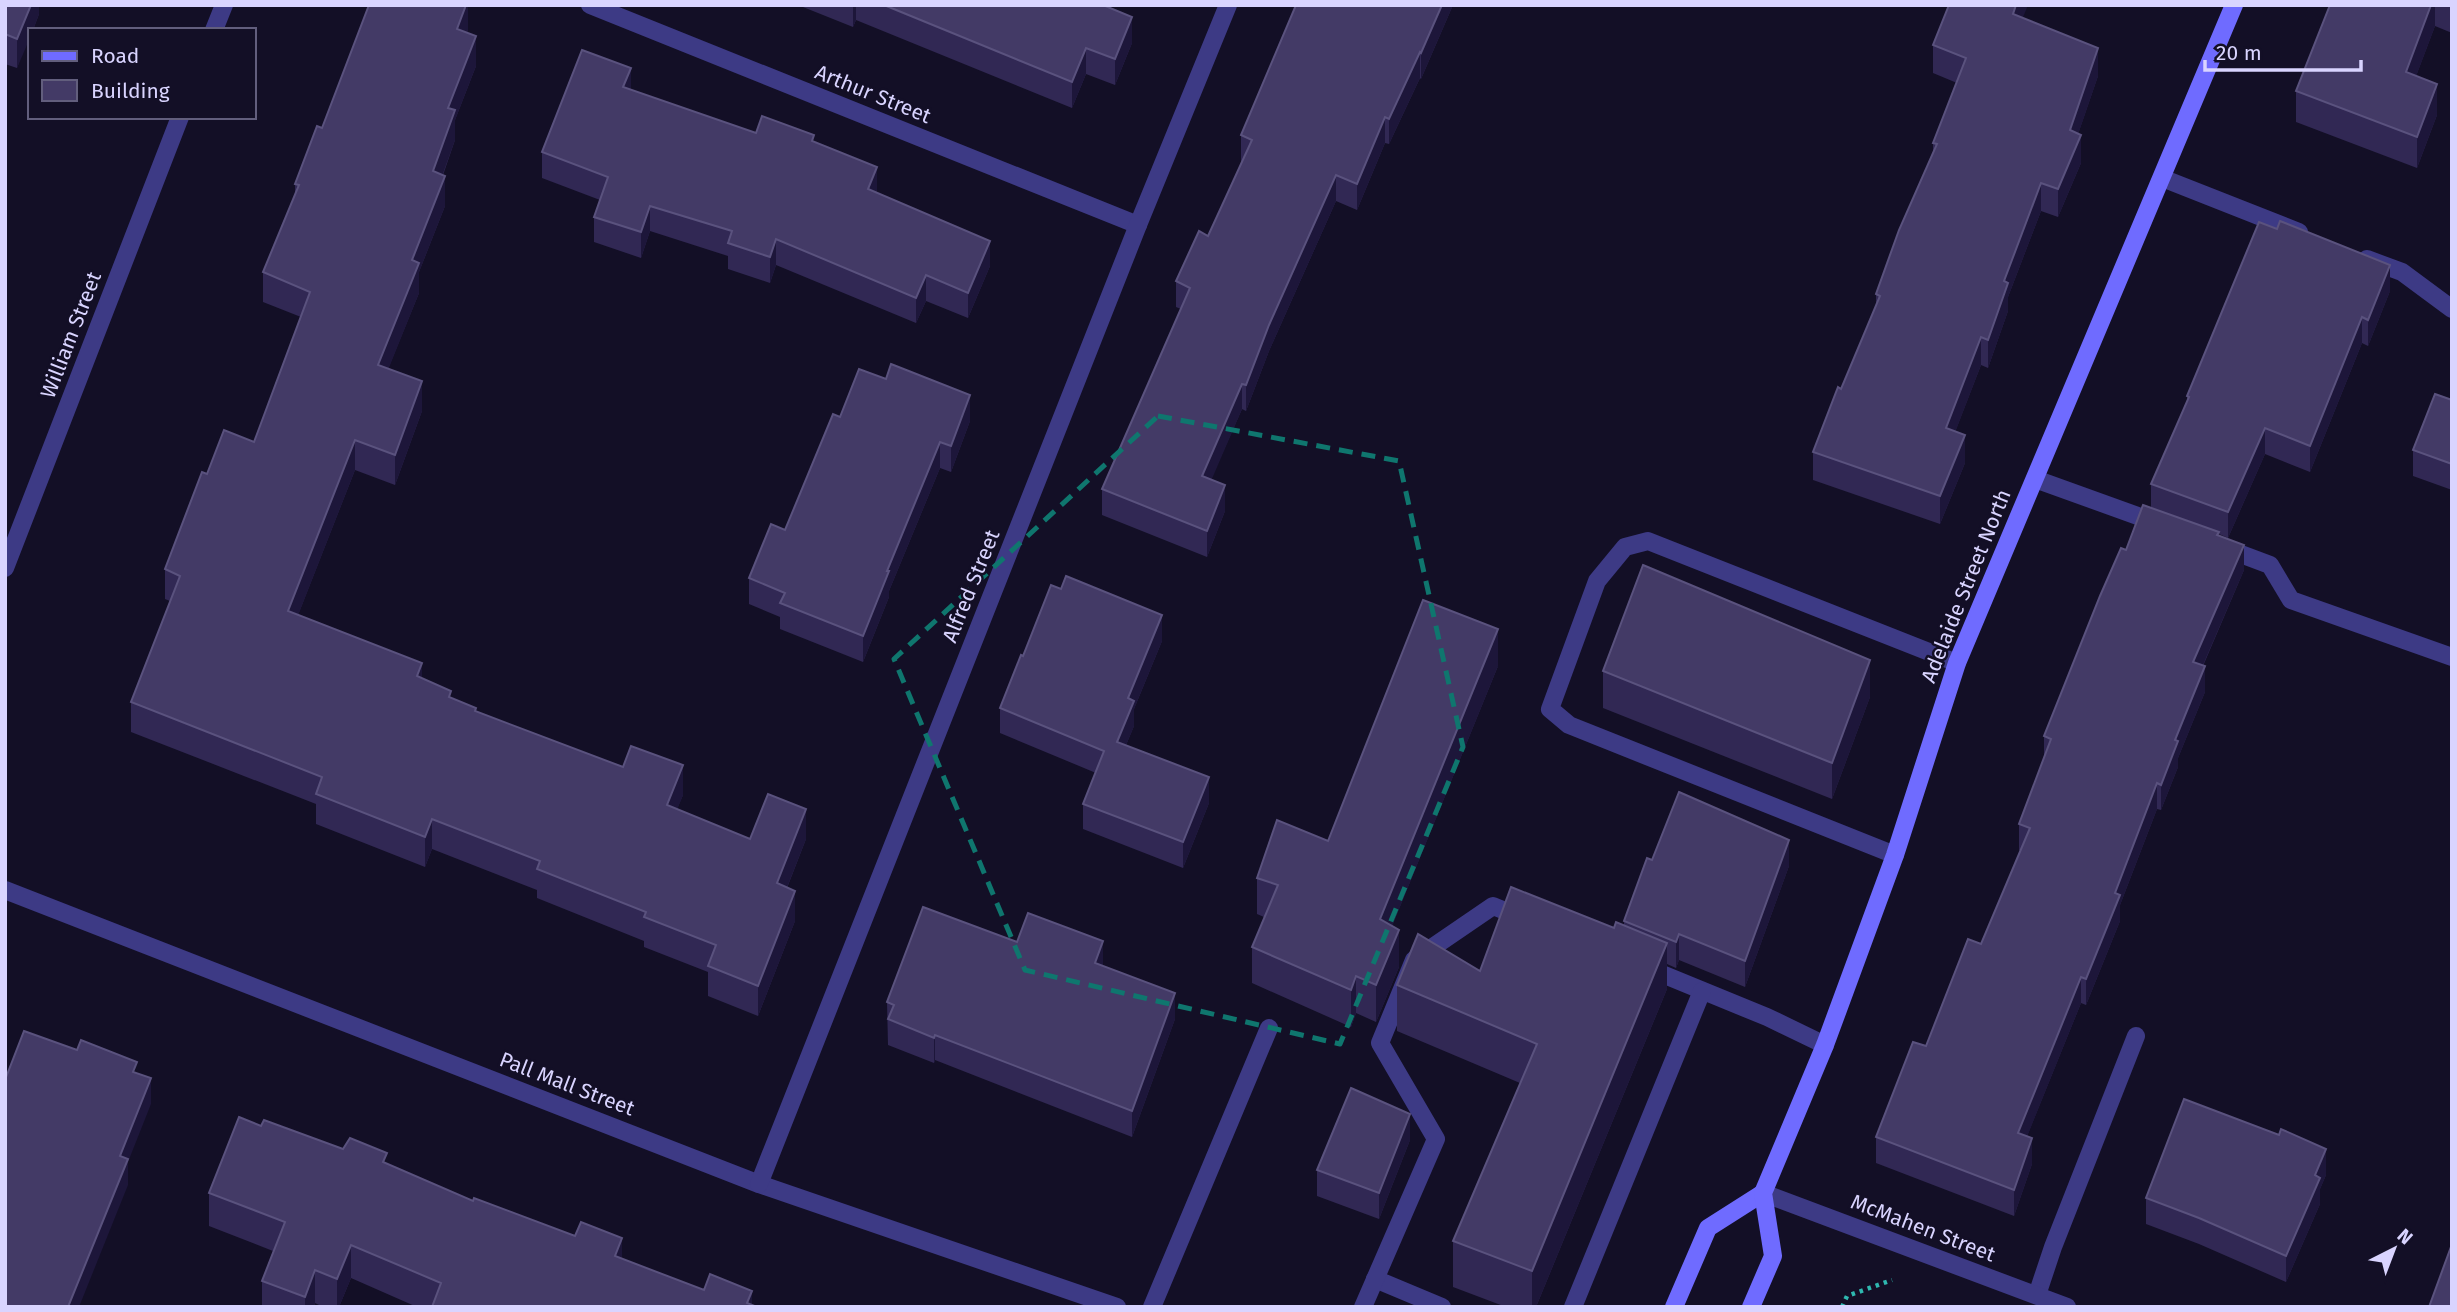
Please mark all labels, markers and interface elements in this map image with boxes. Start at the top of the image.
legend [28,28,256,119]
scale bar [2205,28,2361,72]
text: 20 m [2216,40,2262,66]
text: Road [91,43,139,69]
street label: Arthur Street [811,59,935,129]
text: Building [91,78,170,104]
street label: William Street [35,268,107,402]
street label: Adelaide Street North [1915,486,2017,686]
street label: Alfred Street [937,525,1006,646]
street label: Pall Mall Street [496,1046,639,1122]
street label: McMahen Street [1847,1188,1999,1268]
north arrow [2359,1214,2429,1284]
text: N [2393,1224,2417,1250]

